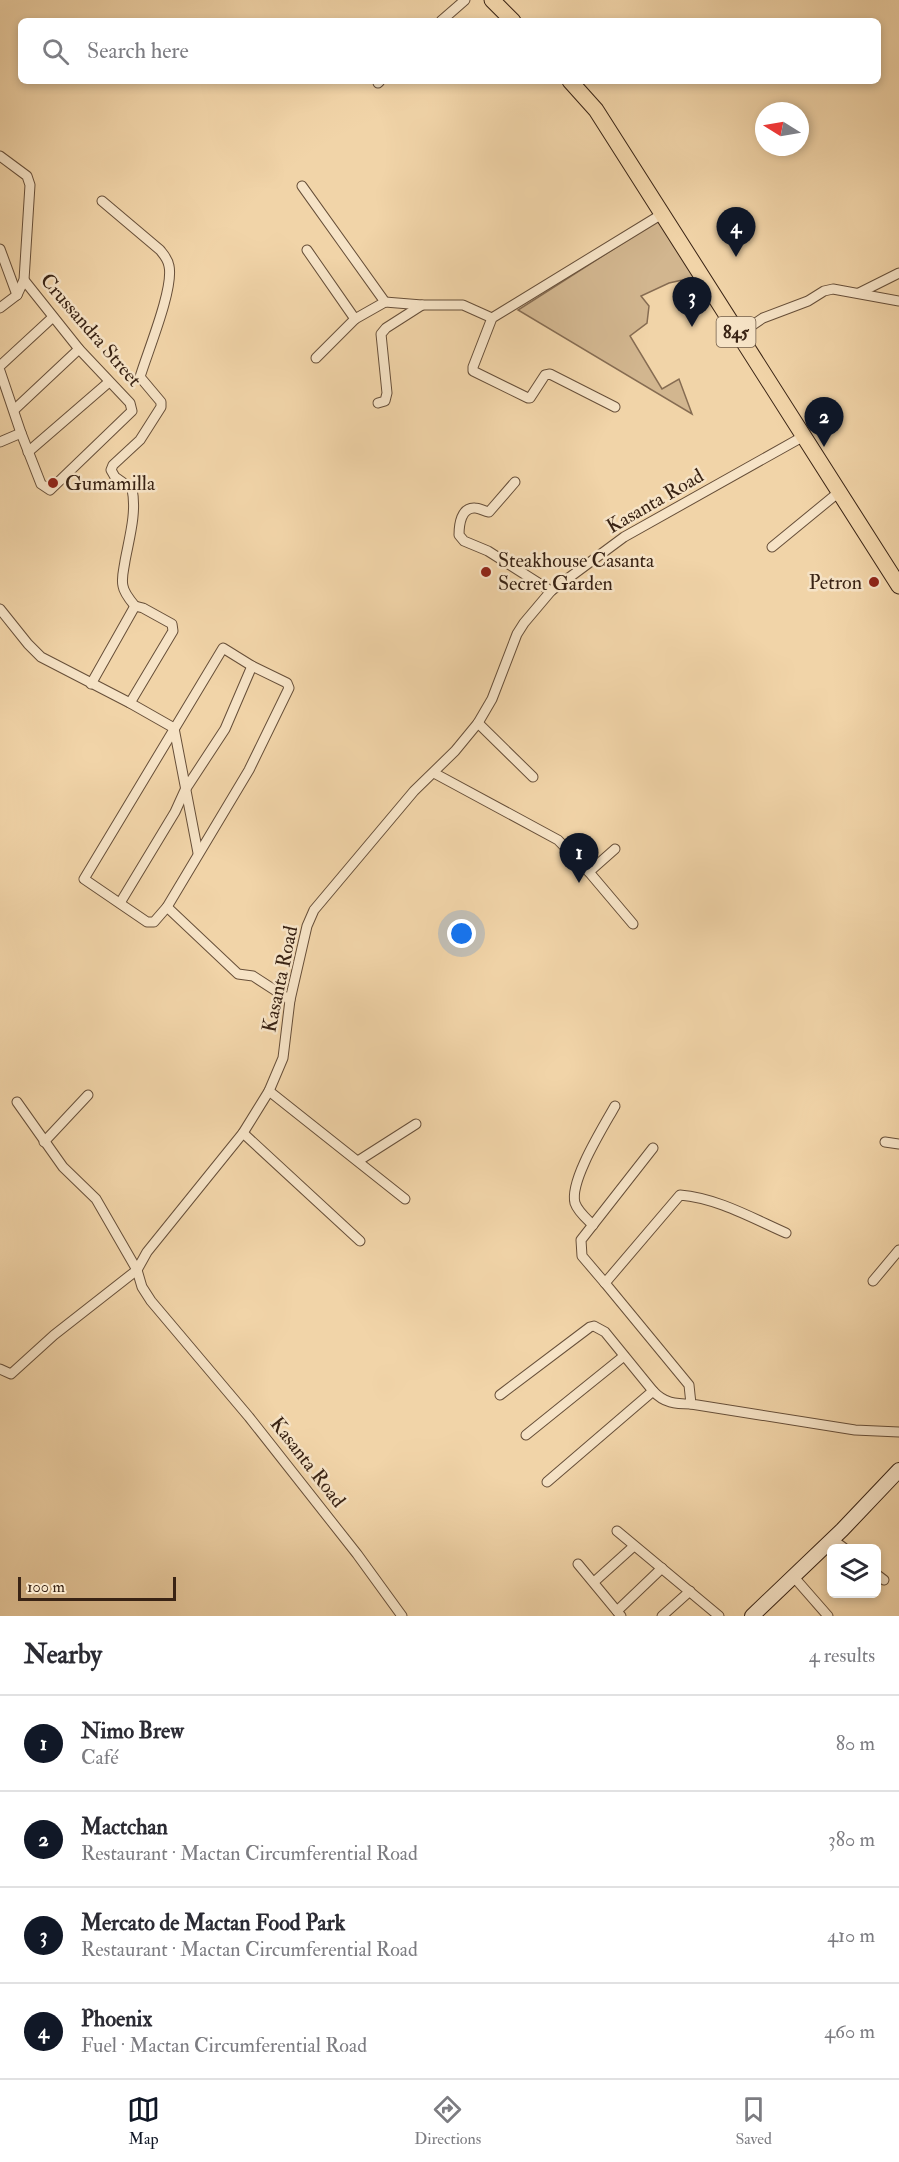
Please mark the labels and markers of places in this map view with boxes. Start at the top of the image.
pin: 4 [716,208,756,257]
pin: 3 [672,278,712,327]
pin: 2 [804,398,844,447]
place label: Gumamilla [65,471,156,496]
marker: Gumamilla [46,476,60,490]
place label: Steakhouse Casanta Secret Garden [498,548,655,596]
marker: Steakhouse Casanta Secret Garden [479,565,493,579]
place label: Petron [809,570,862,595]
marker: Petron [867,575,881,589]
pin: 1 [560,834,598,883]

